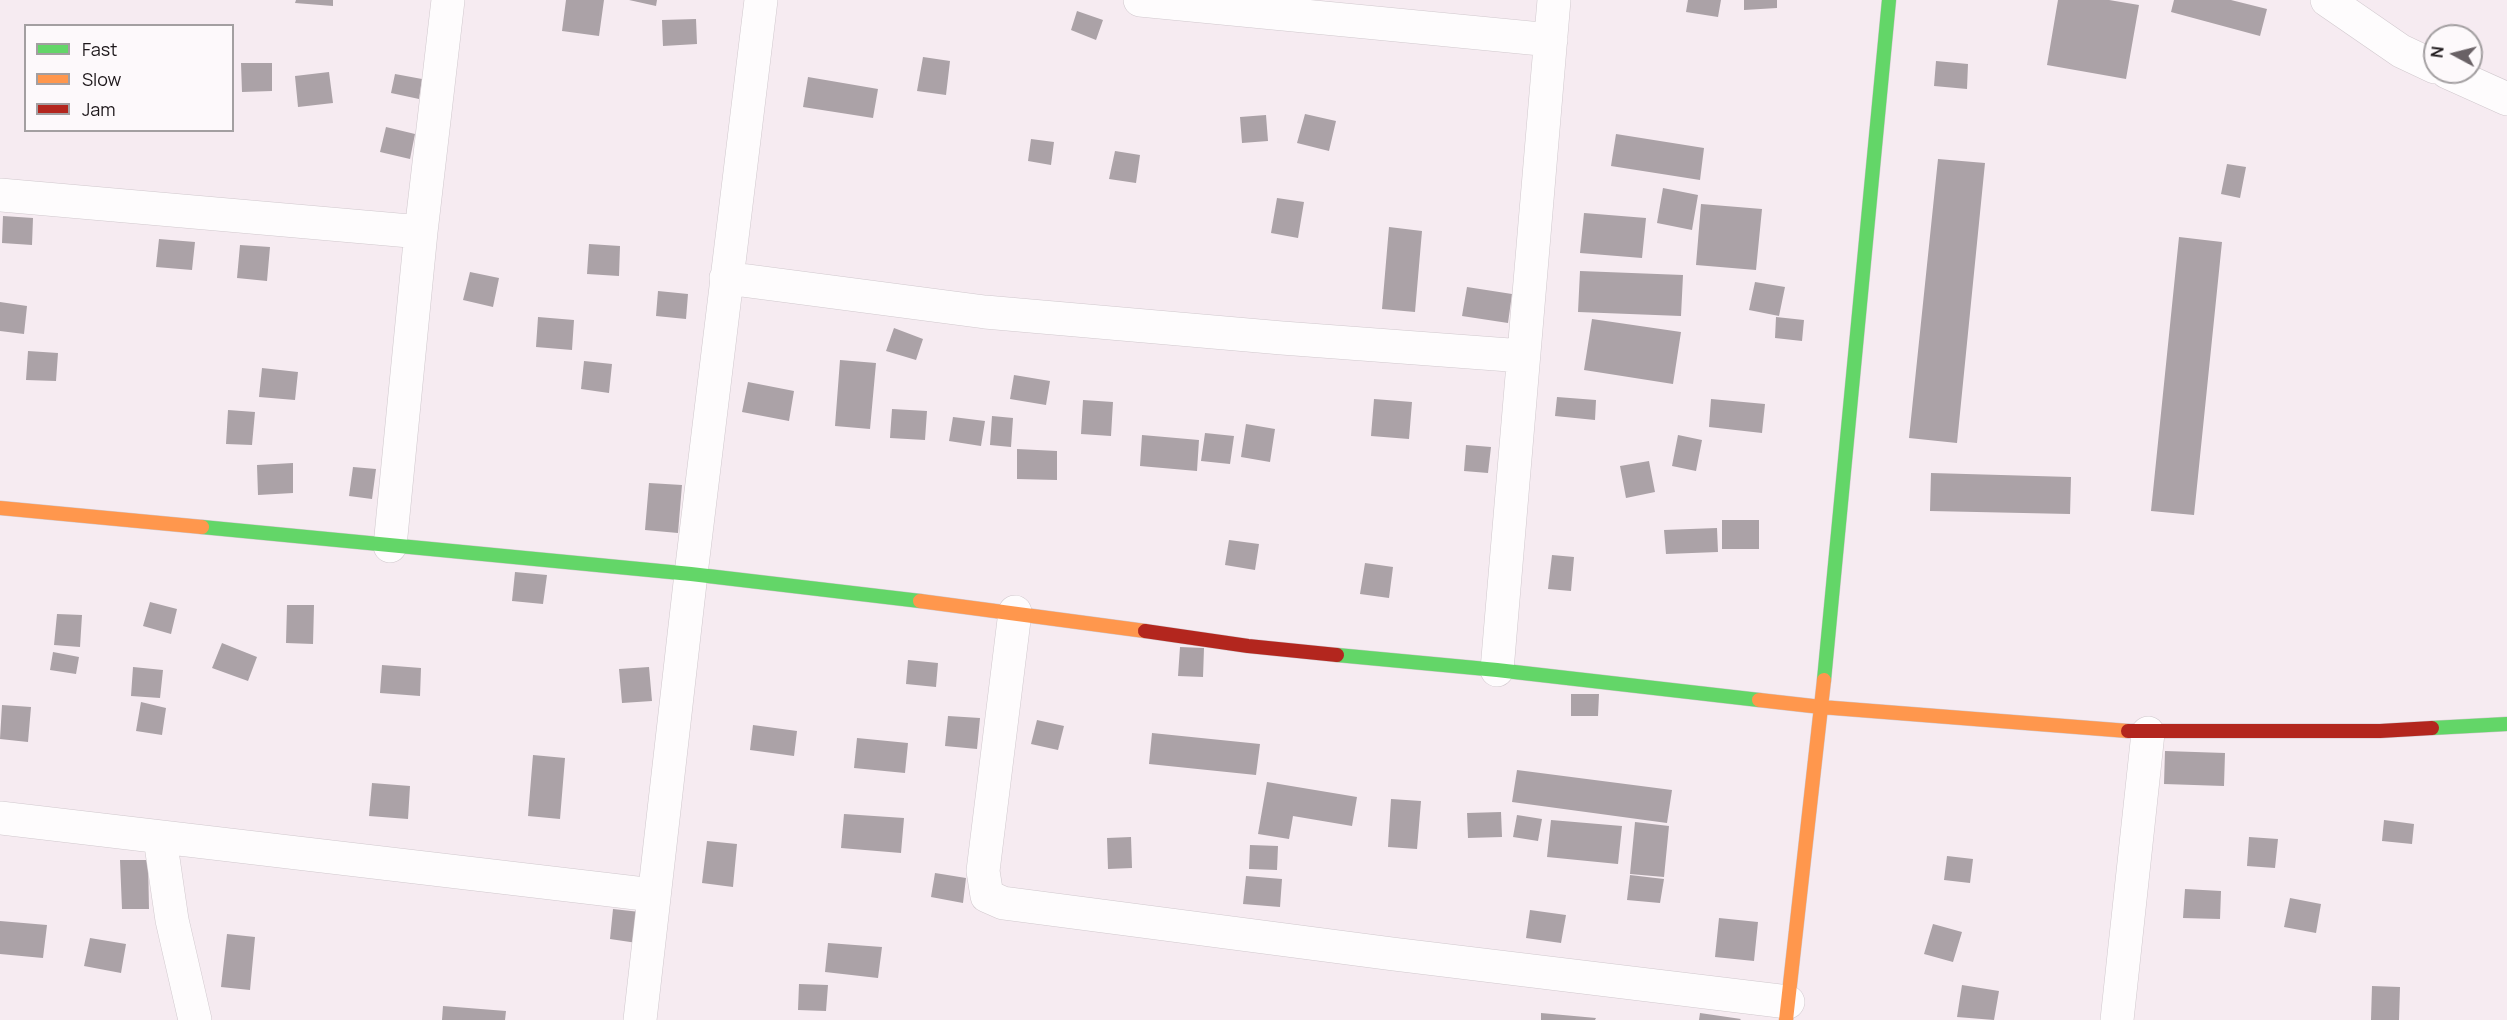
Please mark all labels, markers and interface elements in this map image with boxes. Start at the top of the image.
legend [24,24,234,132]
north arrow [2423,24,2483,84]
text: Fast [82,37,117,61]
text: N [2426,45,2449,59]
text: Slow [82,67,121,91]
text: Jam [82,97,116,121]

